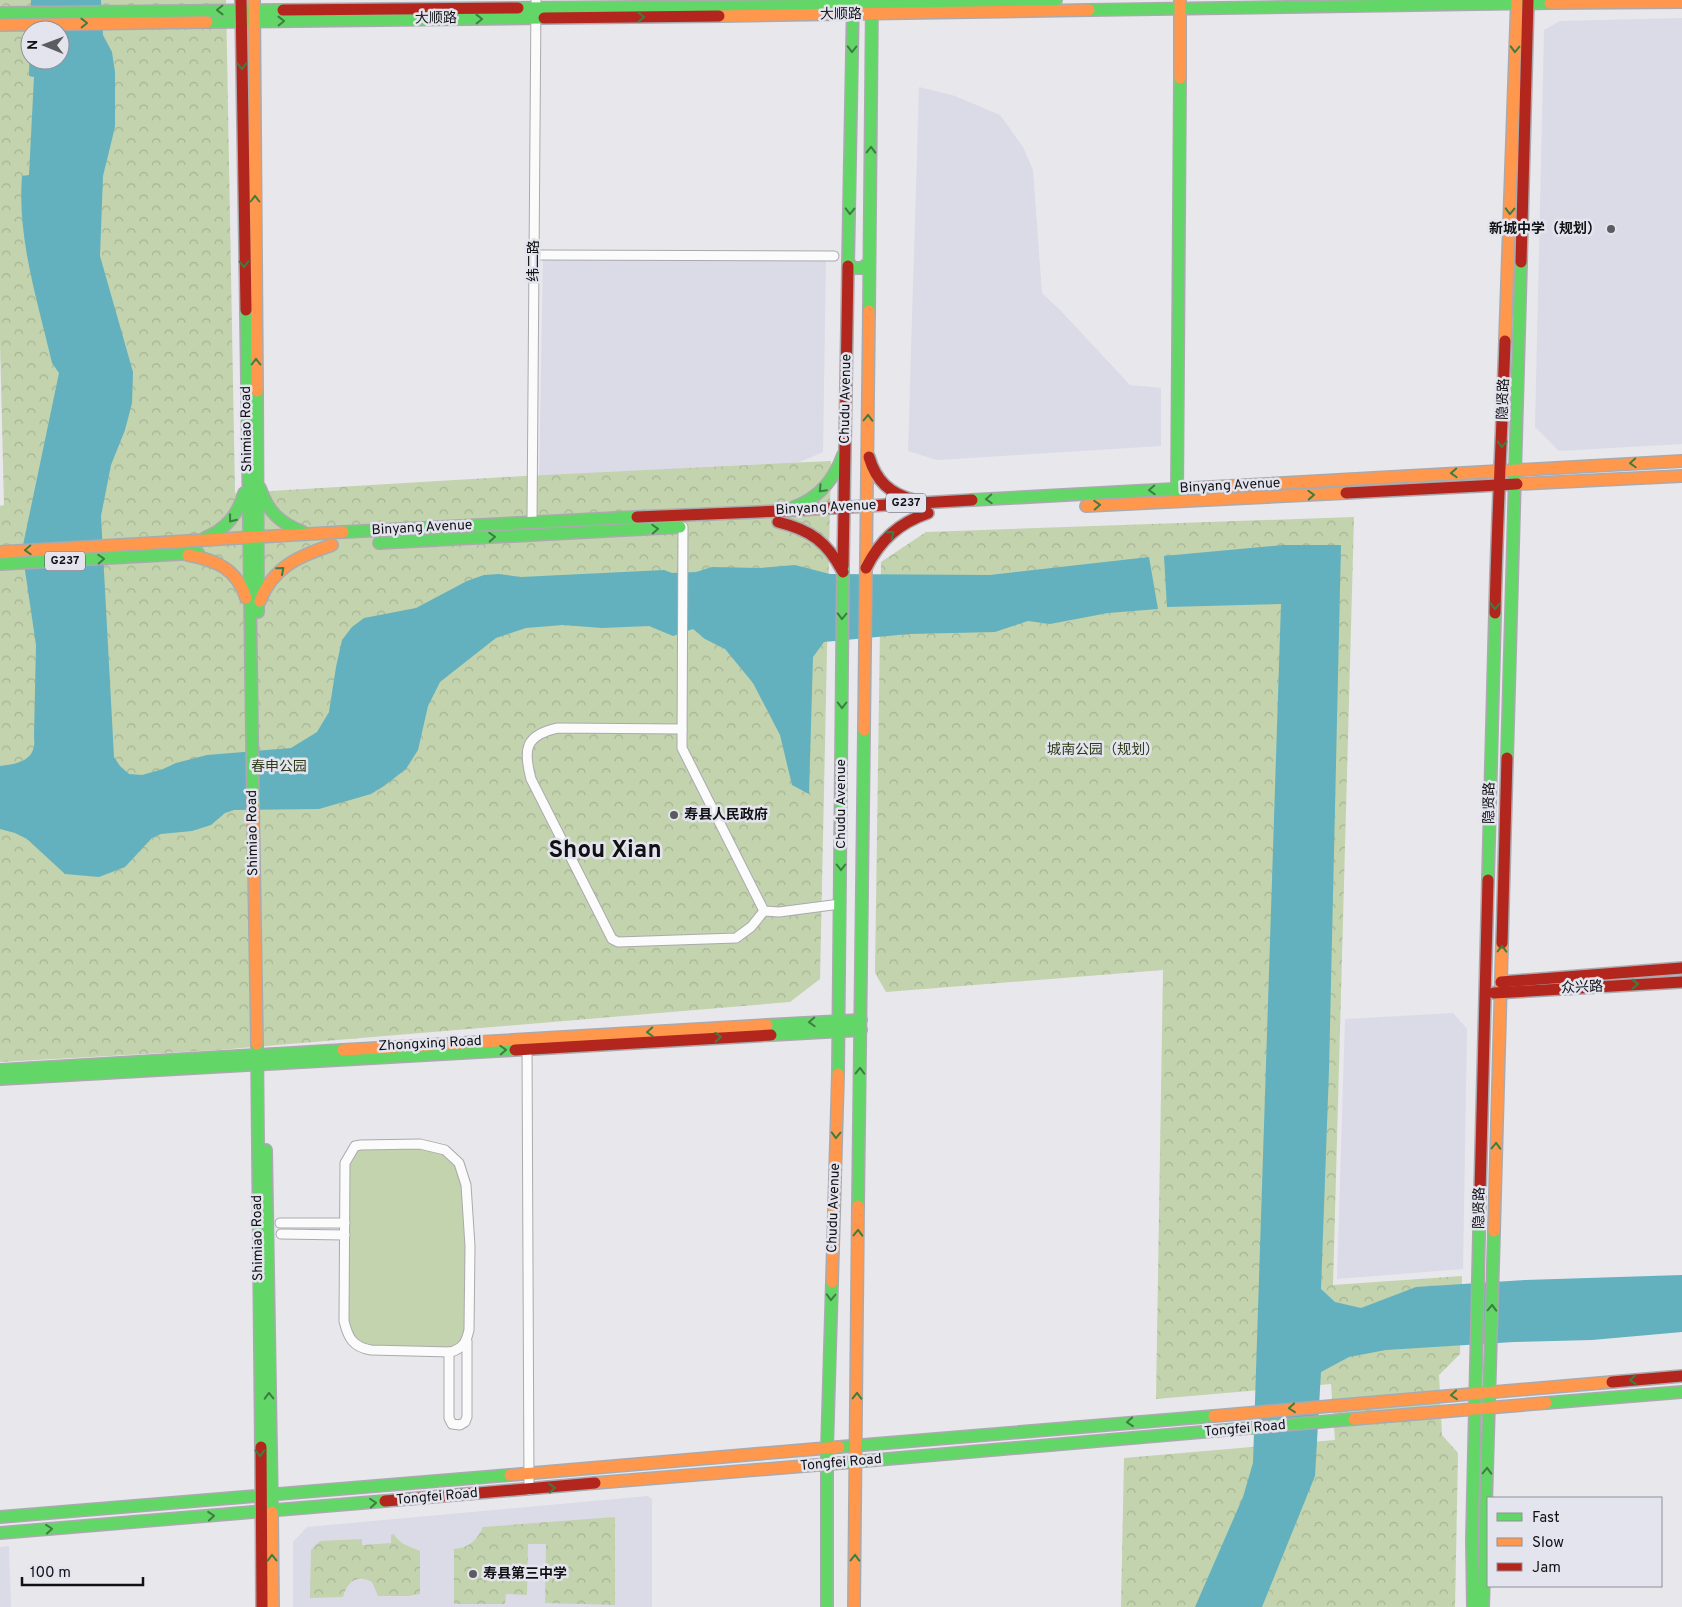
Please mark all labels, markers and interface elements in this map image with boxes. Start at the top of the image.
one-way arrow [216,5,224,15]
street label: 大顺路 [820,6,862,24]
street label: 大顺路 [415,10,457,28]
one-way arrow [638,12,645,22]
one-way arrow [475,14,483,24]
one-way arrow [278,16,285,26]
one-way arrow [80,18,88,29]
north arrow [20,20,70,70]
text: N [25,40,42,50]
one-way arrow [847,45,857,53]
one-way arrow [1510,45,1520,53]
one-way arrow [237,62,247,70]
one-way arrow [866,146,876,154]
one-way arrow [250,195,260,203]
one-way arrow [844,207,855,215]
one-way arrow [1505,208,1515,215]
place label: 新城中学（规划） [1489,220,1601,238]
marker: 新城中学（规划） [1605,223,1617,235]
street label: 纬二路 [526,240,543,282]
one-way arrow [239,260,250,268]
street label: Chudu Avenue [837,354,855,444]
one-way arrow [251,358,261,366]
street label: 隐贤路 [1495,378,1513,420]
street label: Shimiao Road [238,386,256,472]
one-way arrow [863,414,873,422]
one-way arrow [1497,440,1508,448]
one-way arrow [1629,458,1637,469]
one-way arrow [1449,468,1457,479]
street label: Binyang Avenue [1179,475,1281,497]
one-way arrow [819,483,828,492]
one-way arrow [1147,485,1155,496]
one-way arrow [1308,489,1316,500]
road number: G237 [886,493,926,512]
one-way arrow [985,493,993,504]
street label: Binyang Avenue [775,497,877,519]
one-way arrow [1093,500,1101,511]
one-way arrow [228,513,237,522]
street label: Binyang Avenue [371,517,473,539]
one-way arrow [651,523,659,534]
one-way arrow [489,532,497,542]
one-way arrow [885,532,894,540]
one-way arrow [24,545,32,556]
road number: G237 [45,552,85,570]
one-way arrow [97,553,105,564]
one-way arrow [276,567,285,576]
one-way arrow [1489,602,1500,610]
one-way arrow [837,612,848,620]
one-way arrow [837,702,847,709]
park label: 城南公园（规划） [1047,742,1159,759]
park label: 春申公园 [251,759,307,776]
street label: Chudu Avenue [833,759,850,849]
street label: 隐贤路 [1481,782,1499,824]
street label: Shimiao Road [244,790,262,876]
place label: 寿县人民政府 [684,806,768,824]
marker: 寿县人民政府 [668,809,680,821]
district label: Shou Xian [548,836,662,866]
one-way arrow [836,864,846,872]
one-way arrow [1496,944,1507,952]
street label: 众兴路 [1561,978,1603,998]
one-way arrow [1631,979,1639,990]
one-way arrow [808,1017,816,1028]
one-way arrow [646,1026,654,1037]
one-way arrow [714,1032,722,1043]
street label: Zhongxing Road [378,1033,482,1055]
one-way arrow [499,1044,507,1055]
one-way arrow [855,1067,865,1074]
one-way arrow [831,1132,841,1139]
one-way arrow [1491,1142,1501,1150]
street label: Chudu Avenue [824,1163,844,1253]
street label: 隐贤路 [1471,1187,1489,1229]
street label: Shimiao Road [249,1195,267,1281]
one-way arrow [853,1229,864,1237]
one-way arrow [826,1294,837,1302]
one-way arrow [1486,1304,1497,1312]
one-way arrow [1629,1375,1637,1386]
one-way arrow [1450,1389,1458,1400]
one-way arrow [264,1392,274,1400]
one-way arrow [851,1392,862,1400]
one-way arrow [1288,1403,1296,1414]
one-way arrow [1126,1417,1134,1428]
street label: Tongfei Road [1204,1417,1286,1441]
one-way arrow [255,1450,265,1457]
street label: Tongfei Road [800,1451,882,1475]
one-way arrow [1481,1467,1492,1475]
one-way arrow [548,1482,556,1493]
street label: Tongfei Road [396,1485,478,1509]
one-way arrow [369,1497,377,1508]
legend [1487,1497,1662,1587]
text: Fast [1532,1509,1560,1528]
one-way arrow [207,1511,215,1522]
one-way arrow [45,1524,53,1535]
text: Slow [1532,1534,1564,1553]
scale bar [22,1554,144,1586]
one-way arrow [267,1554,277,1562]
one-way arrow [849,1554,860,1562]
text: Jam [1532,1559,1561,1578]
text: 100 m [30,1564,71,1583]
place label: 寿县第三中学 [483,1565,567,1583]
marker: 寿县第三中学 [467,1568,479,1580]

